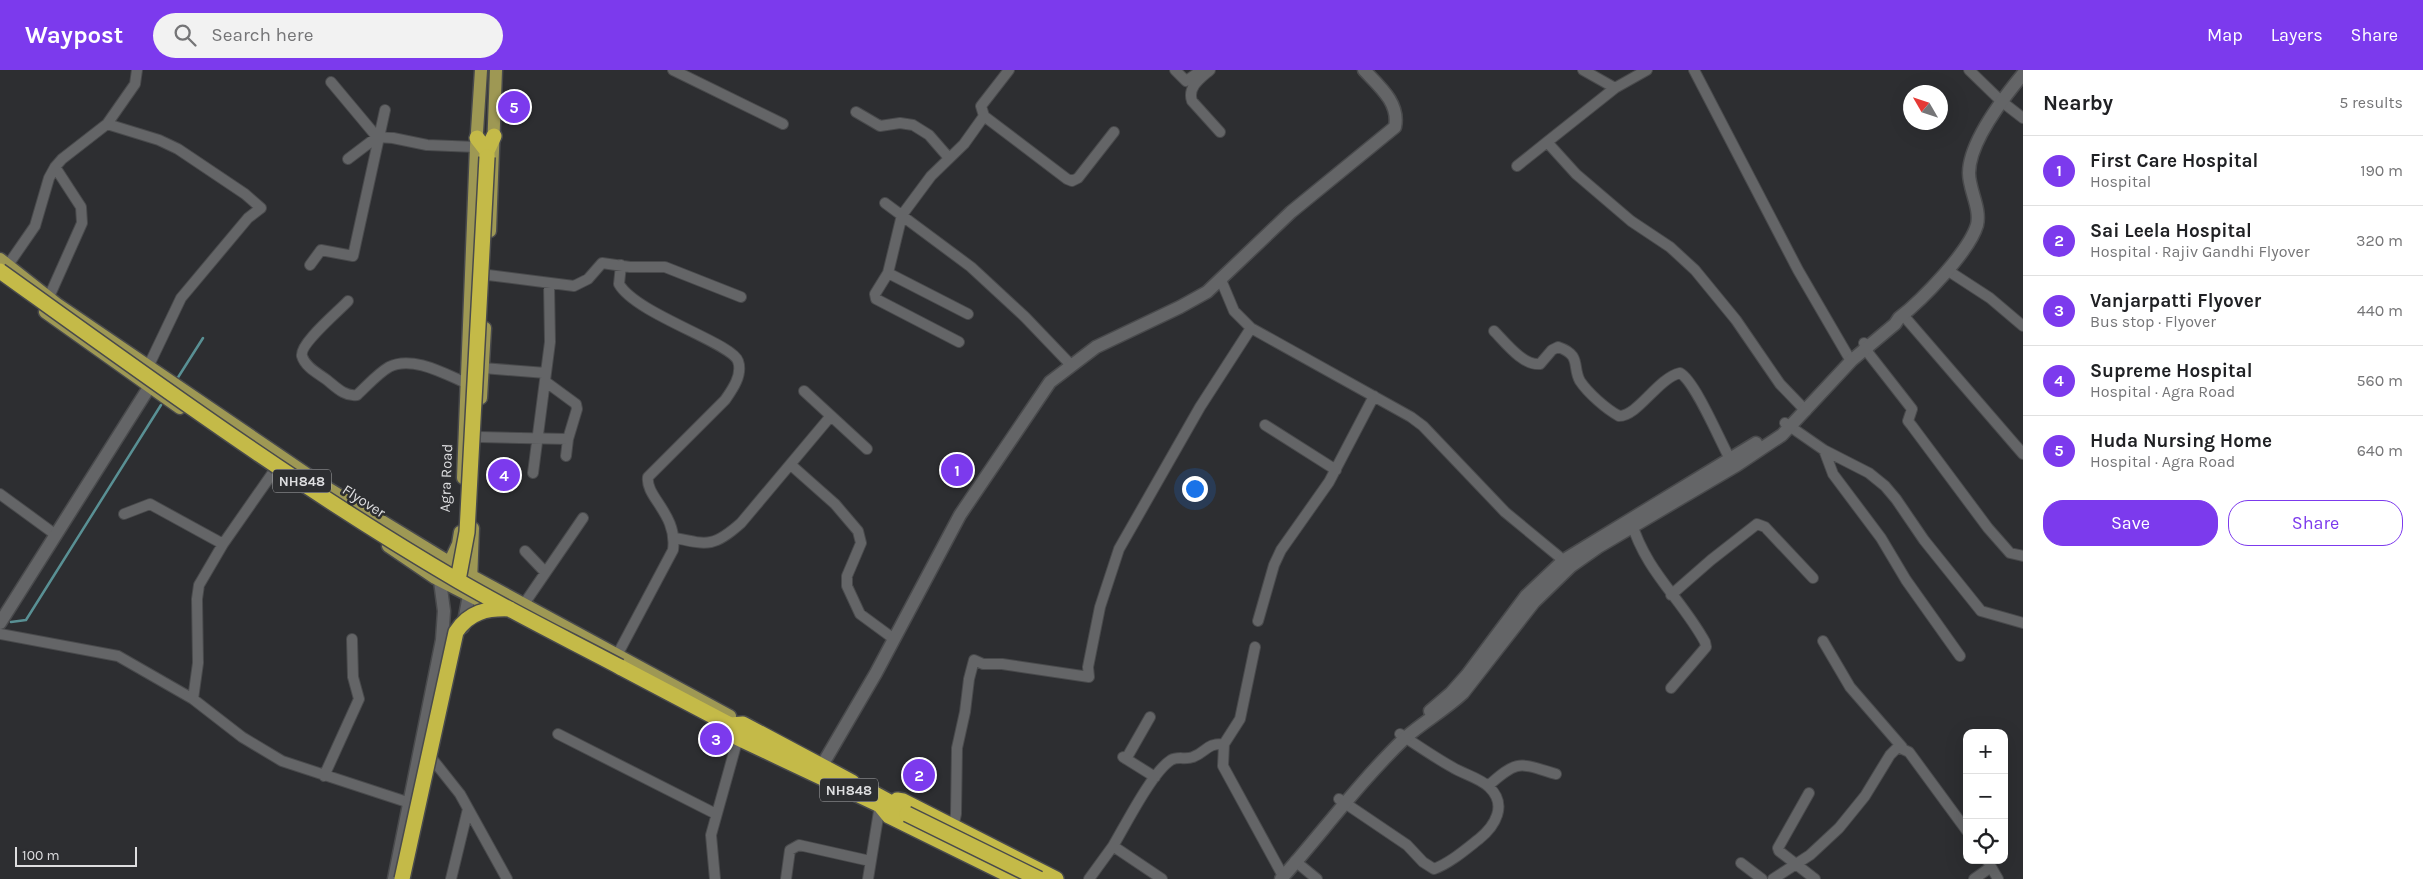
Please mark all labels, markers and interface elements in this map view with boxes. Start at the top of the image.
search box [153,13,503,58]
text: Waypost [25,21,123,49]
icon: search [171,21,199,49]
text: Search here [211,24,313,46]
text: Map [2207,24,2243,46]
text: Layers [2271,24,2323,46]
text: Share [2351,24,2398,46]
north arrow [1903,85,1948,130]
pin: 5 [498,88,530,126]
text: Nearby [2043,91,2113,115]
text: 5 results [2339,93,2403,112]
text: First Care Hospital [2090,150,2258,172]
text: 1 [2056,161,2062,180]
text: 190 m [2360,161,2403,180]
text: Hospital [2090,172,2151,191]
text: Sai Leela Hospital [2090,220,2252,242]
text: 2 [2054,231,2064,250]
text: 320 m [2356,231,2403,250]
text: Hospital · Rajiv Gandhi Flyover [2090,242,2310,261]
text: Vanjarpatti Flyover [2090,290,2261,312]
text: 3 [2054,301,2064,320]
text: 440 m [2357,301,2403,320]
text: Bus stop · Flyover [2090,312,2216,331]
text: Supreme Hospital [2090,360,2252,382]
text: 4 [2054,371,2064,390]
text: 560 m [2357,371,2403,390]
text: Hospital · Agra Road [2090,382,2235,401]
text: Huda Nursing Home [2090,430,2272,452]
text: 5 [2054,441,2064,460]
text: 640 m [2357,441,2403,460]
street label: Agra Road [436,443,456,513]
pin: 1 [941,451,973,489]
text: Hospital · Agra Road [2090,452,2235,471]
pin: 4 [488,456,520,494]
road number: NH848 [273,470,331,492]
your location [1182,476,1208,502]
street label: Flyover [339,480,389,522]
button: Save [2043,500,2218,546]
button: Share [2228,500,2403,546]
pin: 3 [700,720,732,758]
map controls [1963,729,2008,864]
button: + [1963,729,2008,774]
pin: 2 [903,756,935,794]
button: − [1963,774,2008,819]
road number: NH848 [820,778,878,802]
button: locate [1963,819,2008,864]
scale bar [15,844,138,867]
text: 100 m [22,847,60,864]

